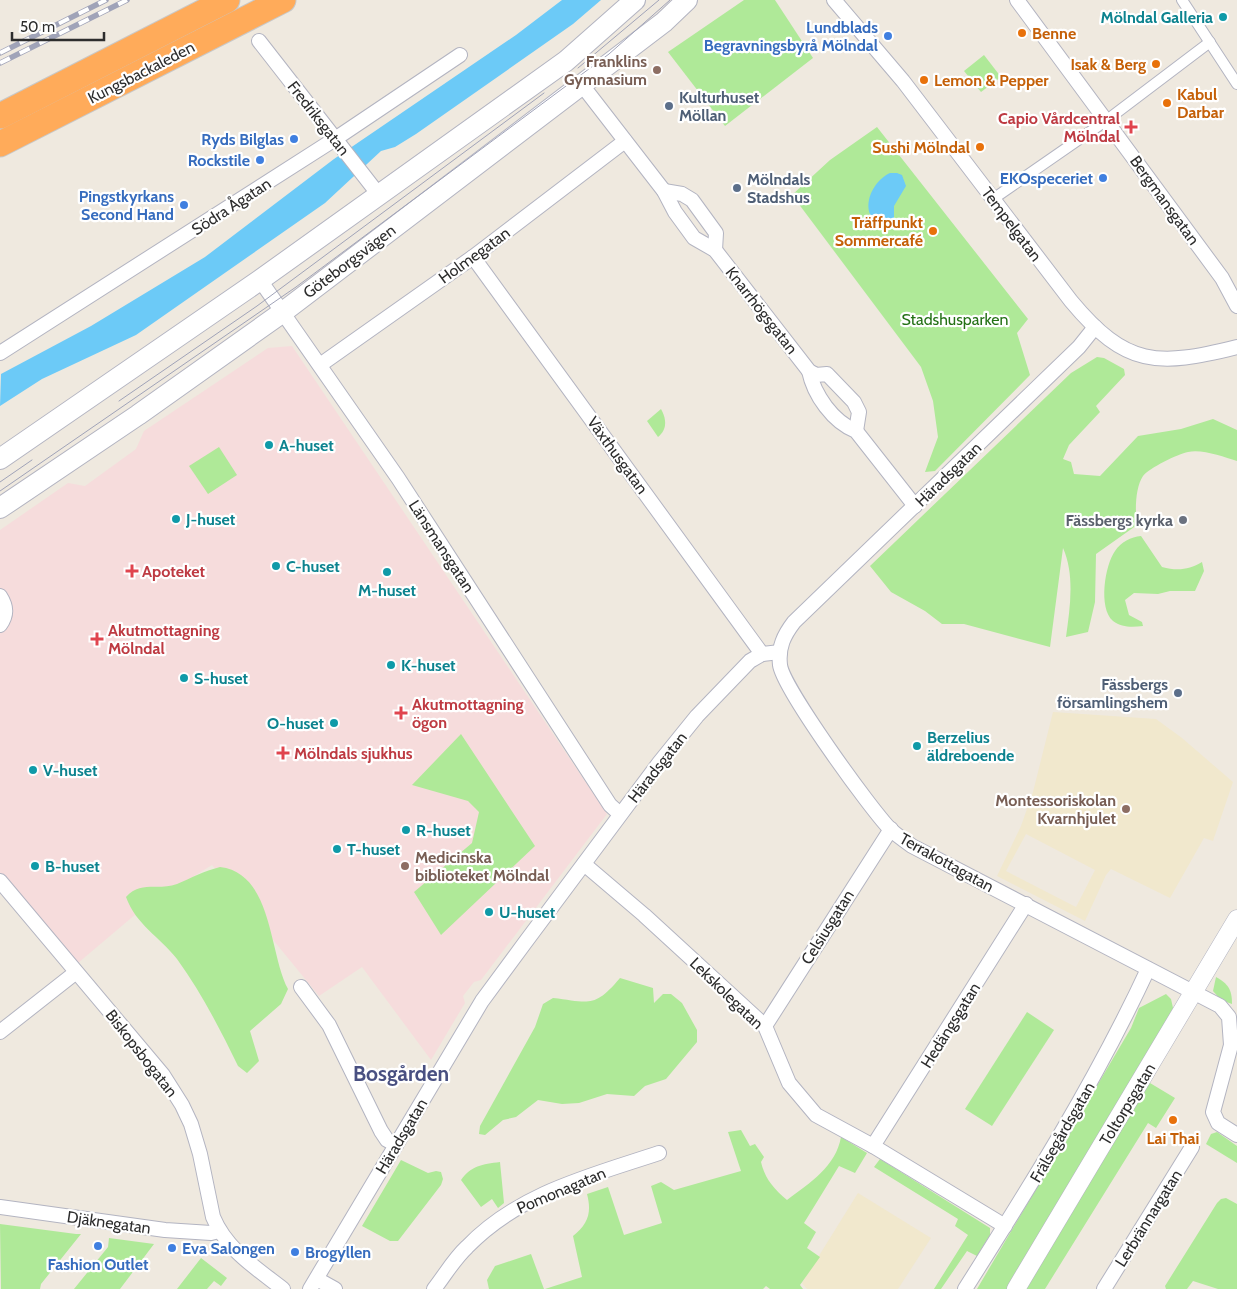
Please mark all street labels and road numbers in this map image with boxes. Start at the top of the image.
street label: Kungsbackaleden [85,37,198,107]
street label: Fredriksgatan [284,77,354,159]
street label: Bergmansgatan [1126,152,1203,249]
street label: Södra Ågatan [188,174,274,239]
street label: Tempelgatan [978,183,1046,265]
street label: Göteborgsvägen [299,220,399,302]
street label: Holmegatan [435,223,514,288]
street label: Knarrhögsgatan [722,263,802,358]
street label: Växthusgatan [583,413,652,498]
street label: Häradsgatan [911,438,985,511]
street label: Länsmansgatan [405,497,478,596]
street label: Häradsgatan [624,728,691,806]
street label: Terrakottagatan [896,829,997,896]
street label: Celsiusgatan [797,887,858,968]
street label: Lekskolegatan [686,954,767,1033]
street label: Hedängsgatan [917,979,984,1071]
street label: Biskopsbogatan [102,1006,182,1101]
street label: Toltorpsgatan [1096,1060,1159,1149]
street label: Frälsegårdsgatan [1026,1079,1099,1186]
street label: Häradsgatan [372,1095,431,1177]
street label: Pomonagatan [514,1163,609,1218]
street label: Lerbrännargatan [1111,1166,1186,1270]
street label: Djäknegatan [66,1207,152,1238]

